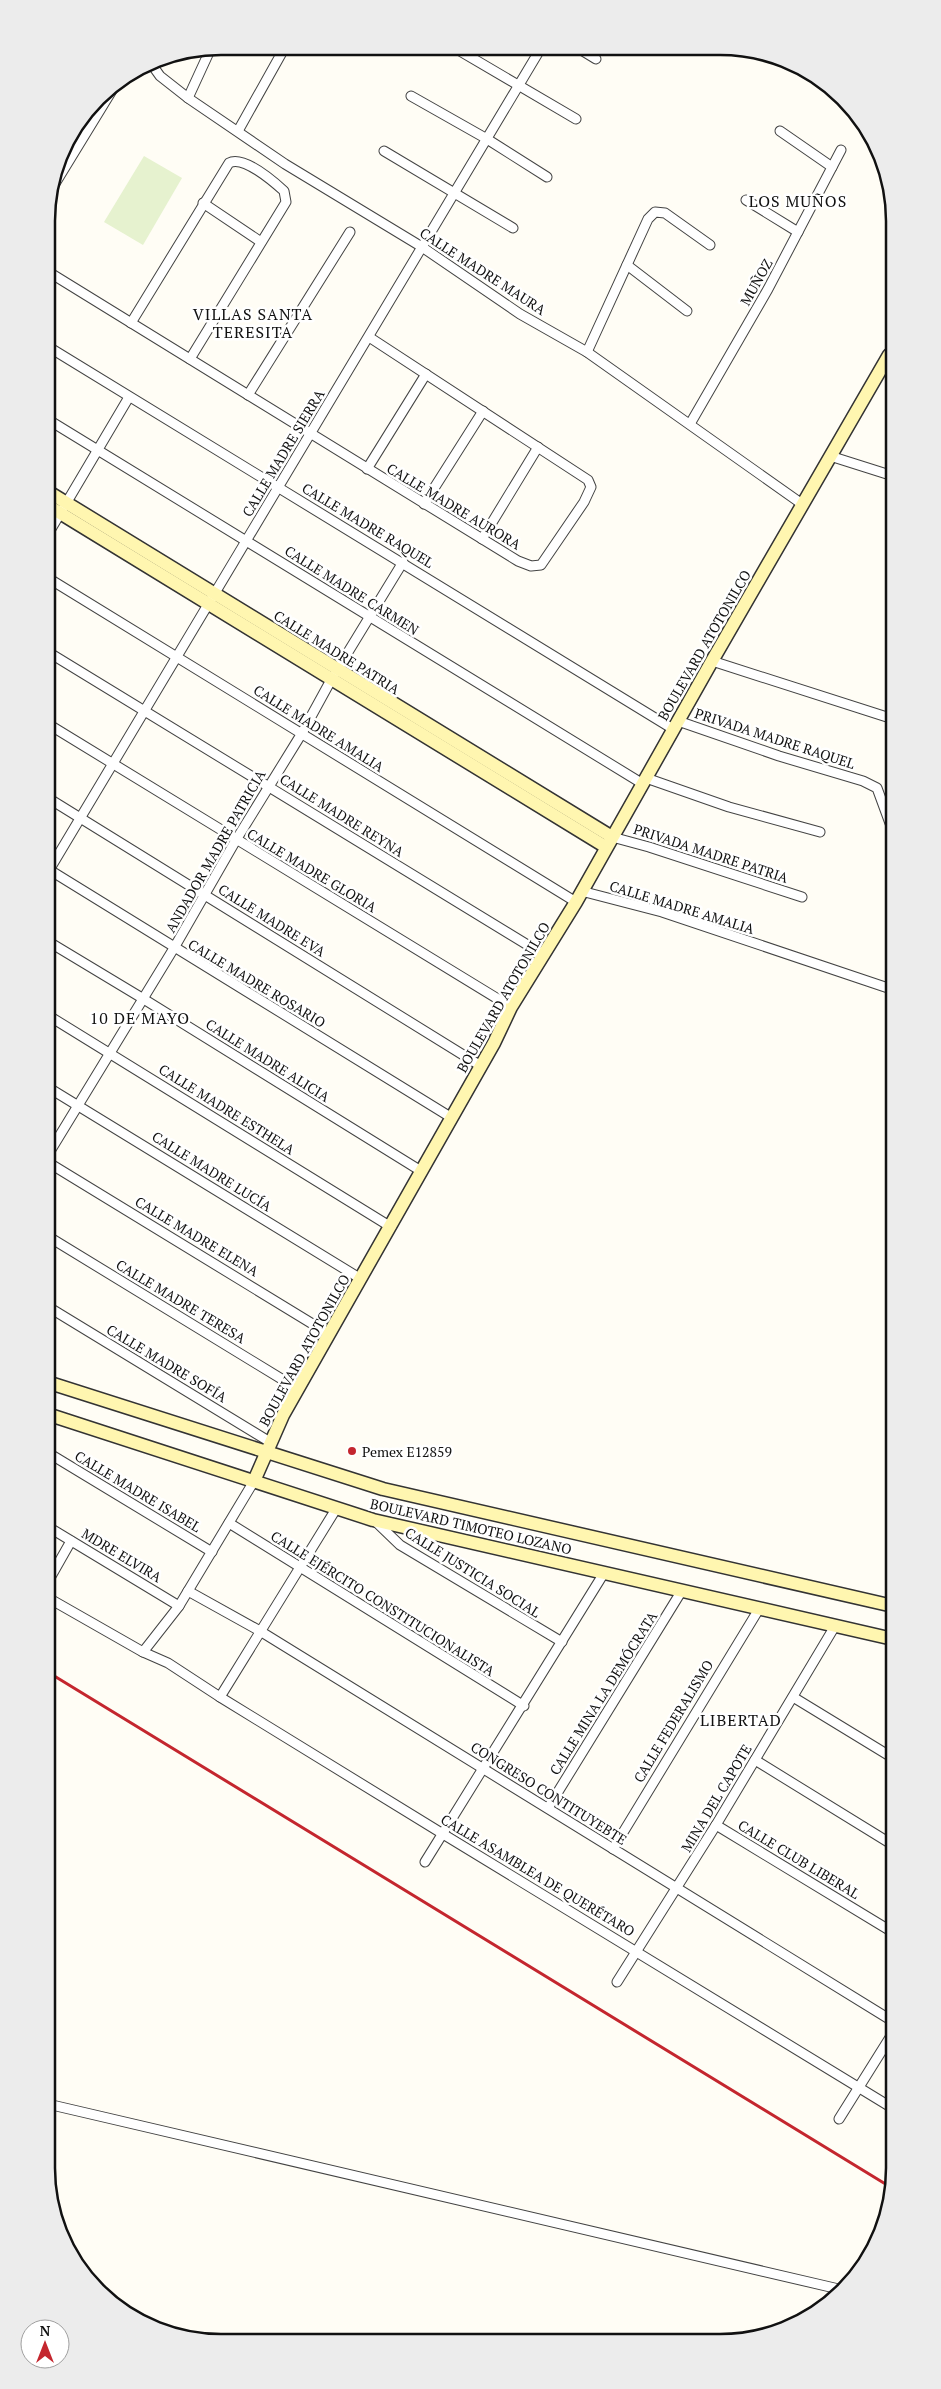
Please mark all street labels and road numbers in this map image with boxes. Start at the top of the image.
street label: CALLE MADRE MAURA [416,223,550,319]
street label: MUÑOZ [735,255,777,309]
street label: CALLE MADRE SIERRA [237,385,329,520]
street label: CALLE MADRE AURORA [383,458,525,554]
street label: CALLE MADRE RAQUEL [299,478,438,572]
street label: CALLE MADRE CARMEN [281,541,423,639]
street label: BOULEVARD ATOTONILCO [653,566,755,724]
street label: CALLE MADRE PATRIA [270,606,404,699]
street label: CALLE MADRE AMALIA [250,680,388,776]
street label: PRIVADA MADRE RAQUEL [693,703,858,773]
street label: ANDADOR MADRE PATRICIA [161,766,270,936]
street label: CALLE MADRE REYNA [276,769,408,861]
street label: PRIVADA MADRE PATRIA [631,819,791,887]
street label: CALLE MADRE GLORIA [244,824,381,916]
street label: CALLE MADRE AMALIA [607,876,757,938]
street label: CALLE MADRE EVA [215,879,330,961]
street label: BOULEVARD ATOTONILCO [452,918,554,1076]
street label: CALLE MADRE ROSARIO [185,934,329,1032]
street label: CALLE MADRE ALICIA [202,1014,334,1106]
street label: CALLE MADRE ESTHELA [155,1059,299,1159]
street label: CALLE MADRE LUCÍA [149,1126,276,1216]
street label: CALLE MADRE ELENA [132,1192,263,1281]
street label: CALLE MADRE TERESA [113,1255,250,1348]
street label: BOULEVARD ATOTONILCO [254,1271,354,1429]
street label: CALLE MADRE SOFÍA [103,1320,231,1407]
street label: CALLE MADRE ISABEL [72,1446,205,1536]
street label: BOULEVARD TIMOTEO LOZANO [368,1494,574,1558]
street label: CALLE JUSTICIA SOCIAL [402,1523,545,1622]
street label: MDRE ELVIRA [79,1524,166,1587]
street label: CALLE EJÉRCITO CONSTITUCIONALISTA [267,1526,499,1680]
street label: CALLE MINA LA DEMÓCRATA [545,1607,662,1778]
street label: CALLE FEDERALISMO [629,1656,717,1786]
street label: CONGRESO CONTITUYEBTE [467,1737,631,1849]
street label: MINA DEL CAPOTE [676,1741,756,1855]
street label: CALLE ASAMBLEA DE QUERÉTARO [437,1809,639,1941]
street label: CALLE CLUB LIBERAL [735,1815,864,1903]

